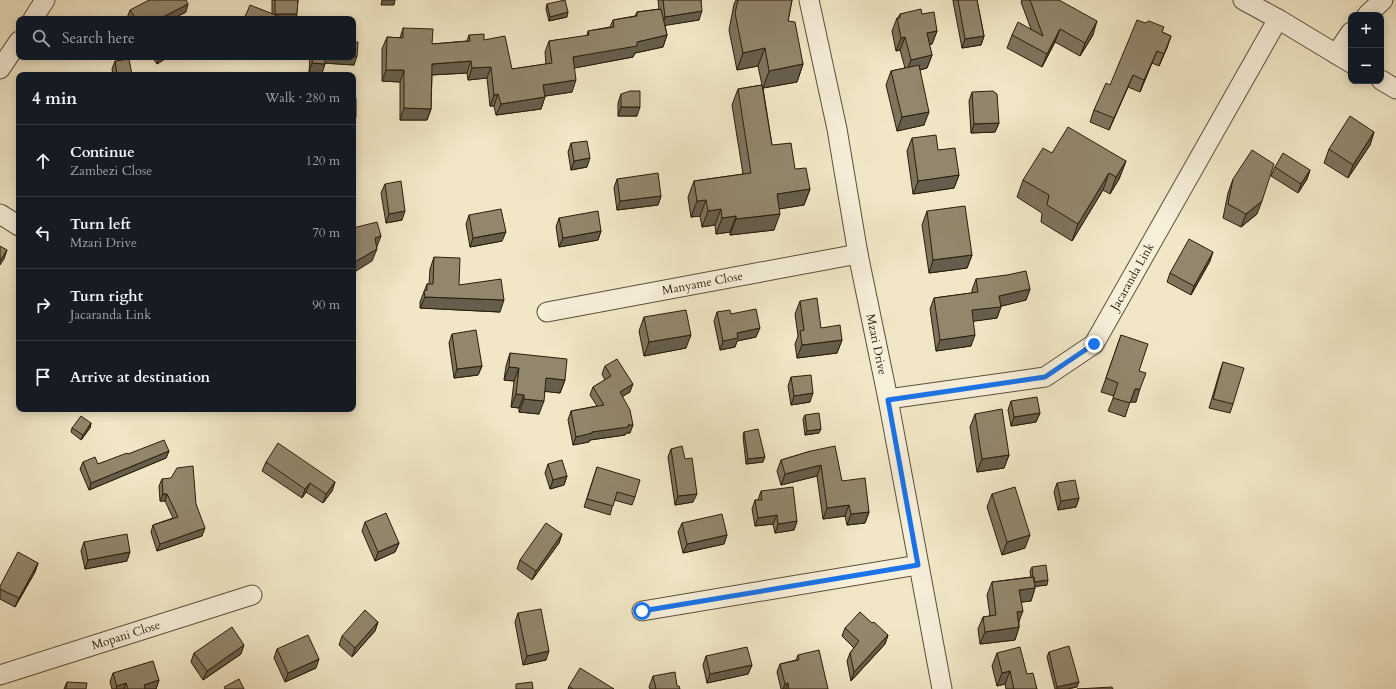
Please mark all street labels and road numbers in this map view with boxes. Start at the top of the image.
street label: Jacaranda Link [1106,240,1158,315]
street label: Manyame Close [661,268,744,298]
street label: Mzari Drive [863,312,891,376]
street label: Mopani Close [90,617,162,653]

